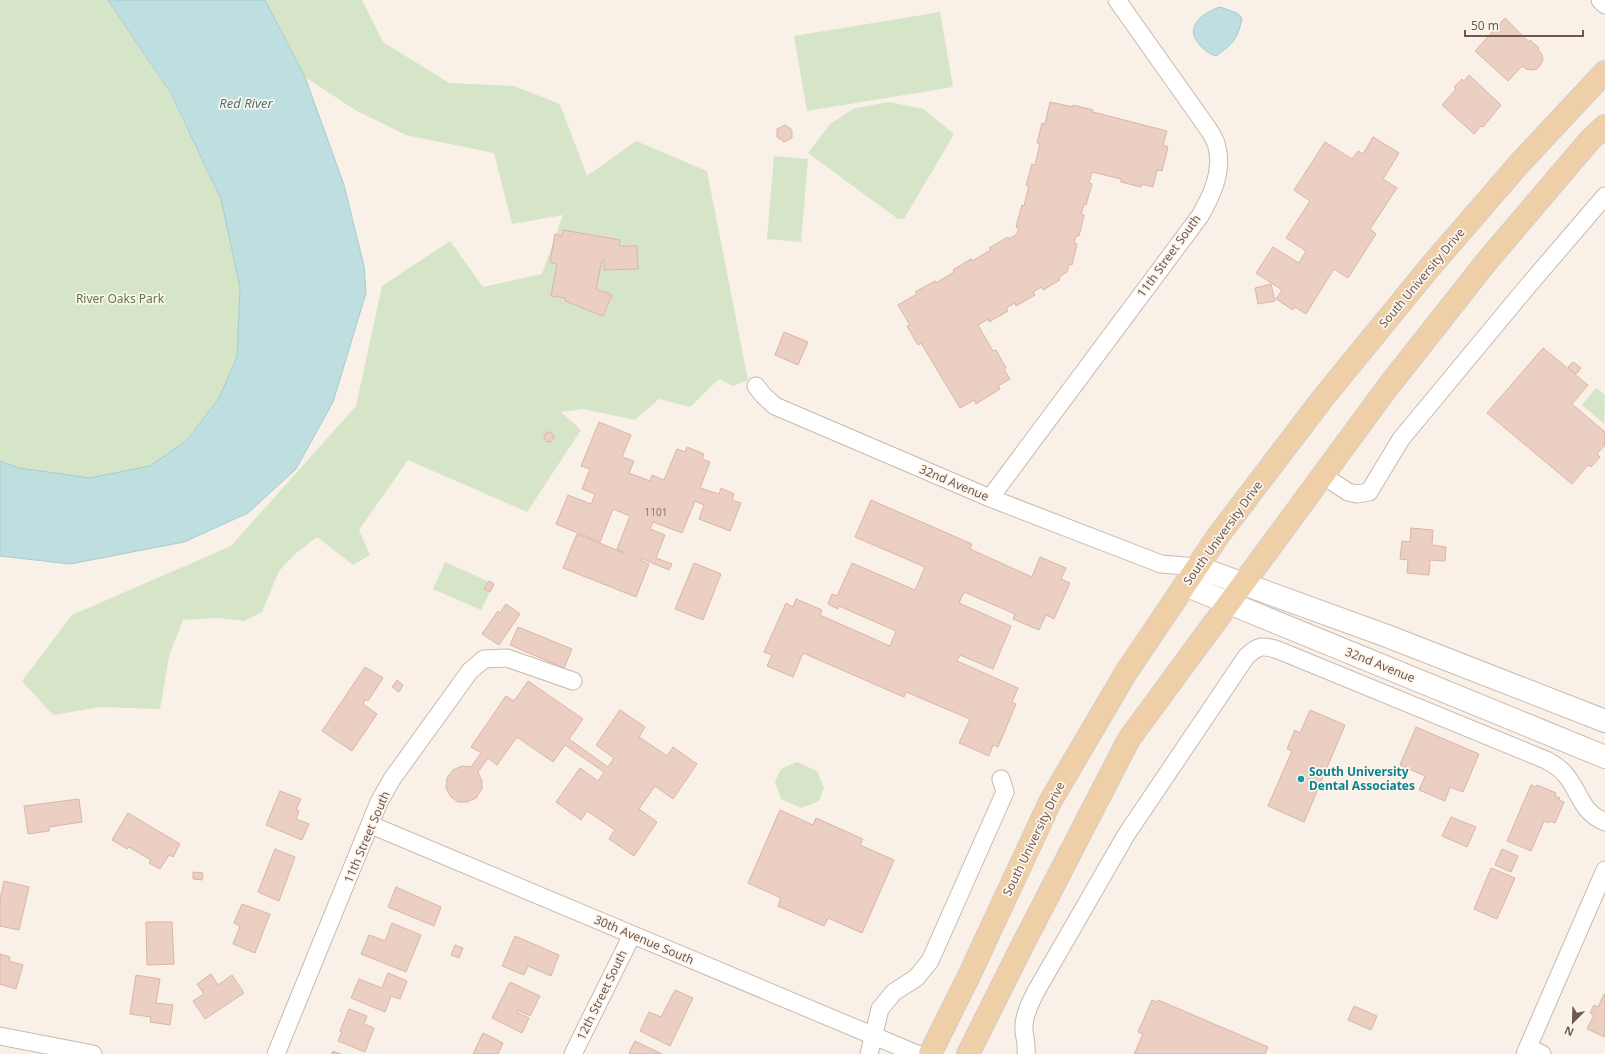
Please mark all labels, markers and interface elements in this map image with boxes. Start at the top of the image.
scale bar [1465,12,1583,38]
text: 50 m [1471,17,1499,34]
water label: Red River [219,94,274,112]
street label: 11th Street South [1133,211,1204,300]
street label: South University Drive [1375,224,1469,331]
park label: River Oaks Park [76,290,165,307]
street label: 32nd Avenue [917,460,992,505]
street label: South University Drive [1179,477,1266,588]
house number: 1101 [645,505,667,519]
street label: 32nd Avenue [1343,643,1418,686]
place label: South University Dental Associates [1309,763,1415,794]
marker: South University Dental Associates [1296,774,1306,784]
street label: South University Drive [998,779,1069,899]
street label: 11th Street South [340,788,394,885]
street label: 30th Avenue South [592,911,697,968]
street label: 12th Street South [572,947,631,1043]
north arrow [1553,1002,1593,1042]
text: N [1562,1023,1576,1040]

